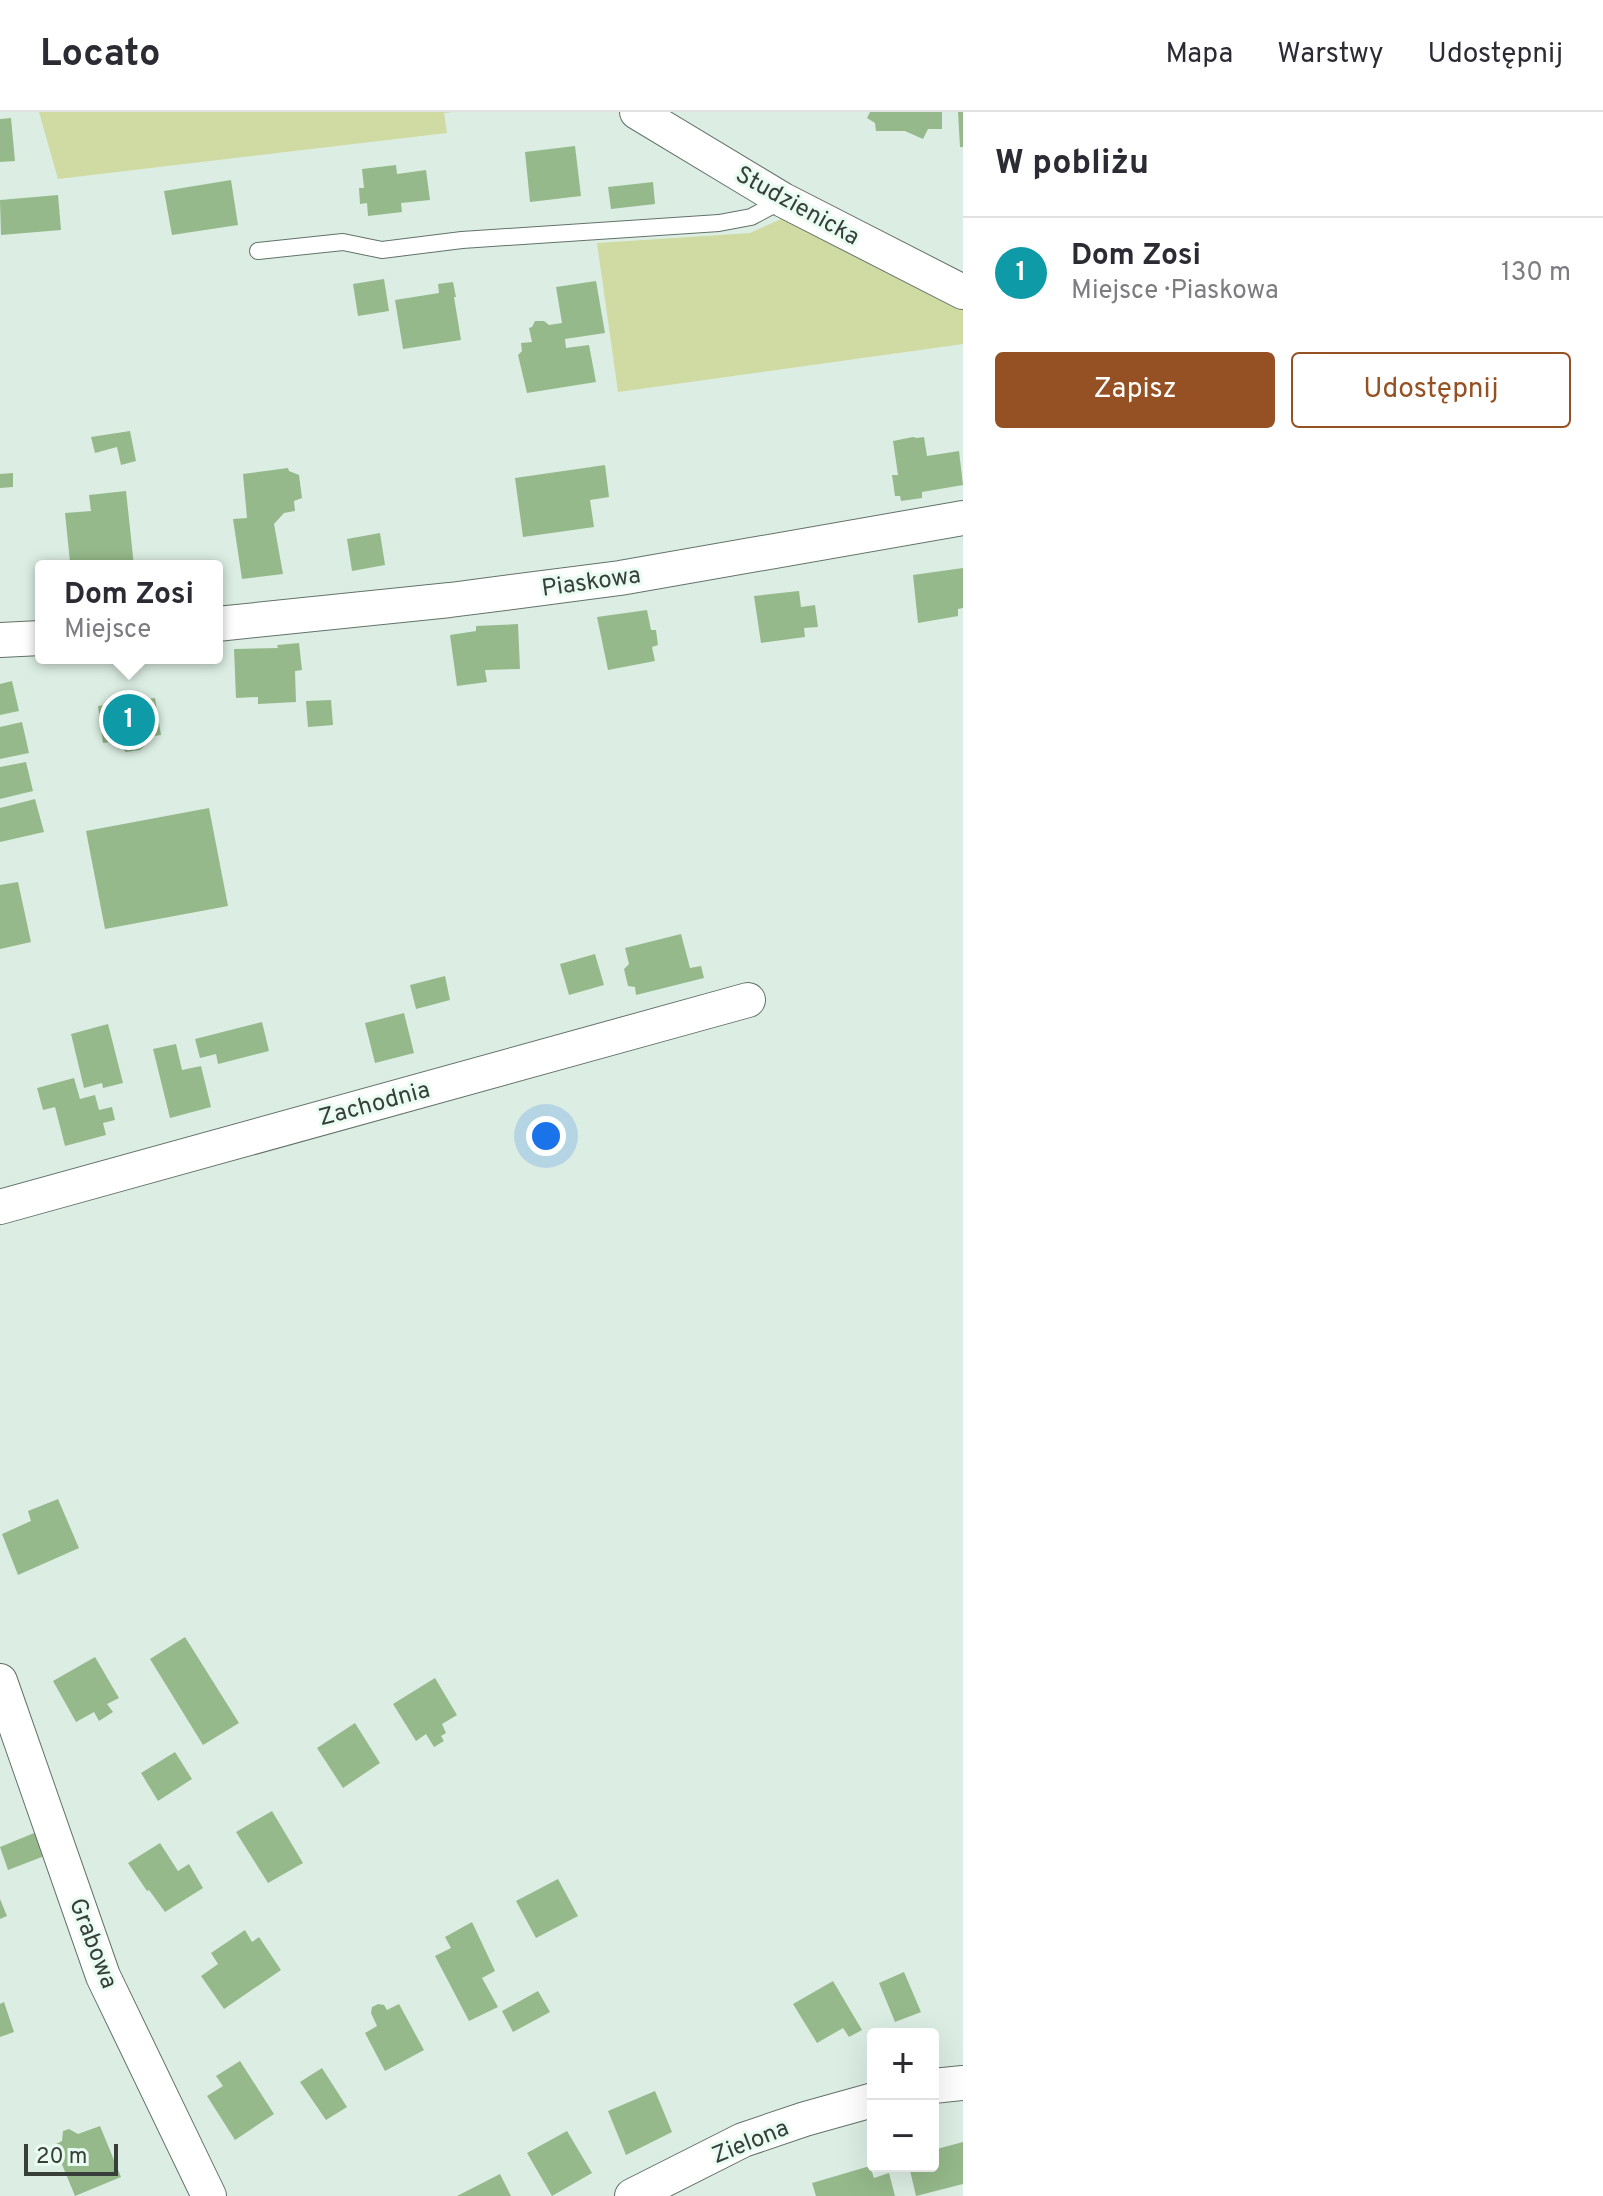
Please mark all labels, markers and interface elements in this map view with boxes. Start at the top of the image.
text: Locato [40,31,160,80]
text: Mapa [1166,37,1233,73]
text: Warstwy [1277,37,1384,73]
text: Udostępnij [1428,37,1563,73]
text: W pobliżu [995,143,1149,186]
street label: Studzienicka [730,160,864,253]
text: Dom Zosi [1071,238,1201,275]
text: 1 [1016,257,1026,290]
text: 130 m [1501,257,1571,290]
text: Miejsce · Piaskowa [1071,275,1279,308]
button: Zapisz [995,352,1275,428]
button: Udostępnij [1291,352,1571,428]
popup [35,560,223,664]
street label: Piaskowa [540,561,643,605]
text: Dom Zosi [64,577,194,614]
text: Miejsce [64,614,151,647]
pin: 1 [103,690,155,750]
street label: Zachodnia [316,1076,433,1134]
your location [526,1116,566,1156]
street label: Grabowa [61,1894,123,1993]
map controls [867,2028,939,2172]
button: + [867,2028,939,2100]
button: − [867,2100,939,2172]
street label: Zielona [708,2114,794,2172]
scale bar [24,2140,118,2176]
text: 20 m [36,2144,87,2171]

